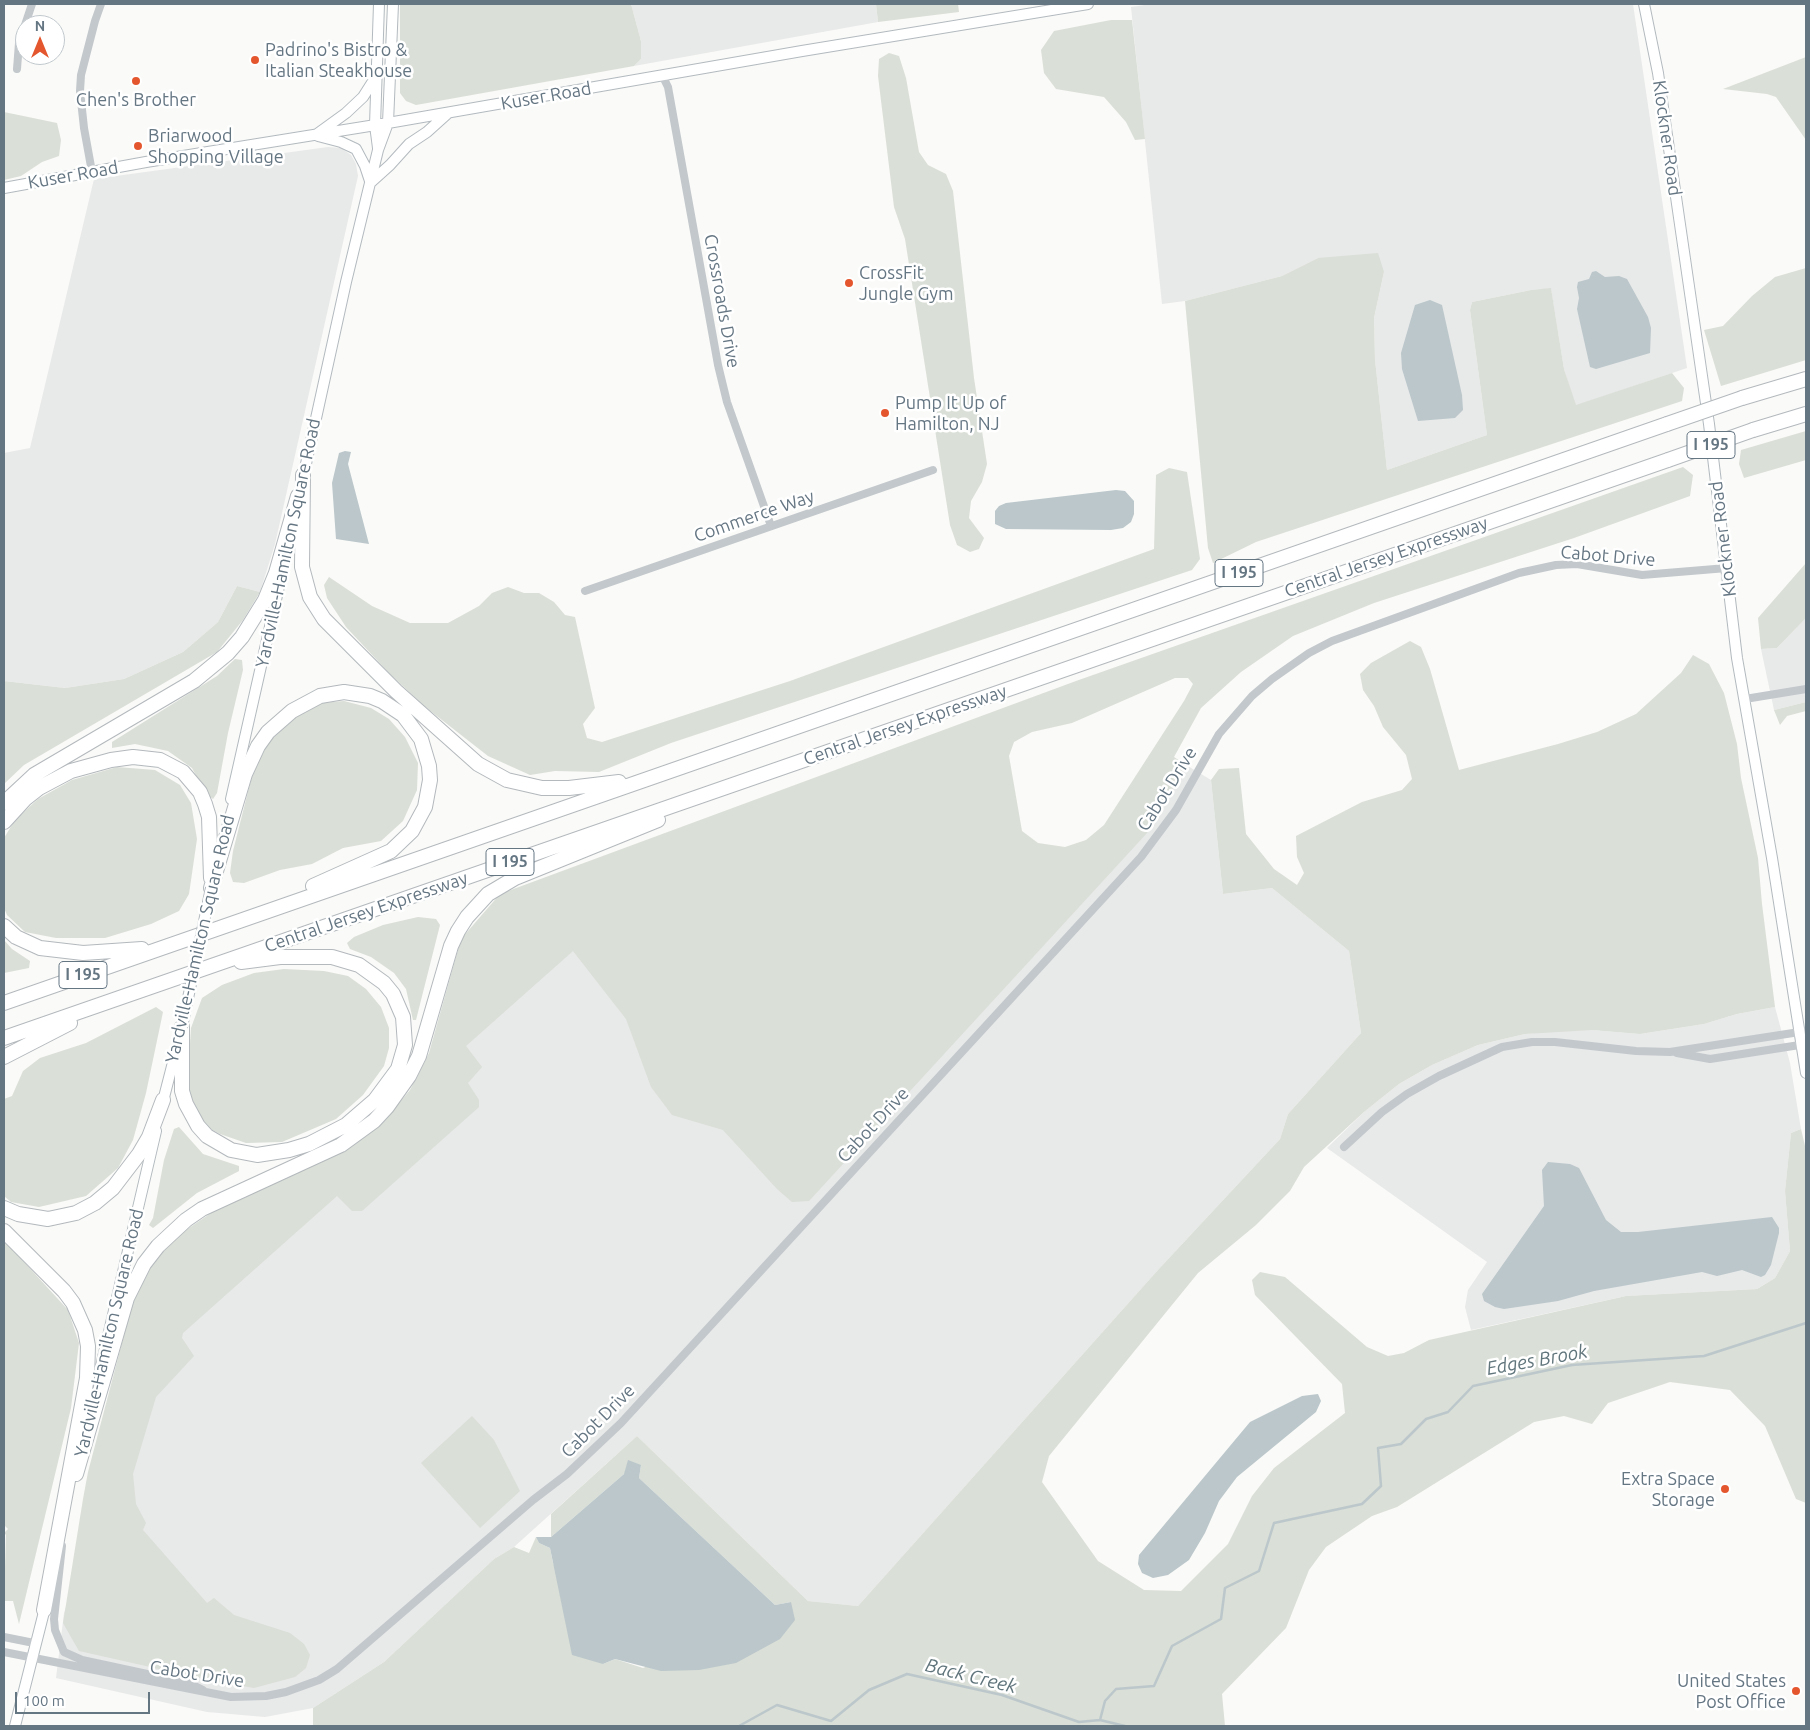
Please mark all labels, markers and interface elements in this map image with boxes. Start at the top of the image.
north arrow [15,15,65,65]
text: N [35,18,45,34]
place label: Padrino's Bistro & Italian Steakhouse [265,39,412,82]
marker: Padrino's Bistro & Italian Steakhouse [249,54,261,66]
marker: Chen's Brother [130,75,142,87]
street label: Kuser Road [499,77,593,115]
street label: Klockner Road [1648,79,1686,197]
place label: Chen's Brother [76,89,196,111]
place label: Briarwood Shopping Village [148,125,284,168]
marker: Briarwood Shopping Village [132,140,144,152]
street label: Kuser Road [26,156,120,194]
street label: Crossroads Drive [700,232,744,370]
place label: CrossFit Jungle Gym [859,262,954,304]
marker: CrossFit Jungle Gym [843,277,855,289]
place label: Pump It Up of Hamilton, NJ [895,392,1006,434]
marker: Pump It Up of Hamilton, NJ [879,407,891,419]
street label: Yardville-Hamilton Square Road [251,416,325,670]
road number: I 195 [1687,432,1735,458]
street label: Klockner Road [1705,480,1741,598]
street label: Commerce Way [691,485,817,547]
street label: Central Jersey Expressway [1282,512,1490,602]
street label: Cabot Drive [1560,541,1656,571]
road number: I 195 [1215,560,1263,586]
street label: Central Jersey Expressway [801,680,1009,770]
street label: Cabot Drive [1133,743,1201,835]
street label: Yardville-Hamilton Square Road [161,813,239,1065]
road number: I 195 [486,849,534,876]
street label: Central Jersey Expressway [262,867,470,957]
road number: I 195 [59,962,107,988]
street label: Cabot Drive [833,1083,913,1167]
street label: Yardville-Hamilton Square Road [70,1207,148,1459]
water label: Edges Brook [1485,1340,1589,1380]
street label: Cabot Drive [557,1380,639,1462]
place label: Extra Space Storage [1621,1468,1715,1510]
marker: Extra Space Storage [1719,1483,1731,1495]
water label: Back Creek [923,1654,1019,1698]
street label: Cabot Drive [148,1656,246,1692]
place label: United States Post Office [1677,1670,1786,1712]
scale bar [18,1682,152,1714]
marker: United States Post Office [1790,1685,1802,1697]
text: 100 m [23,1692,65,1709]

